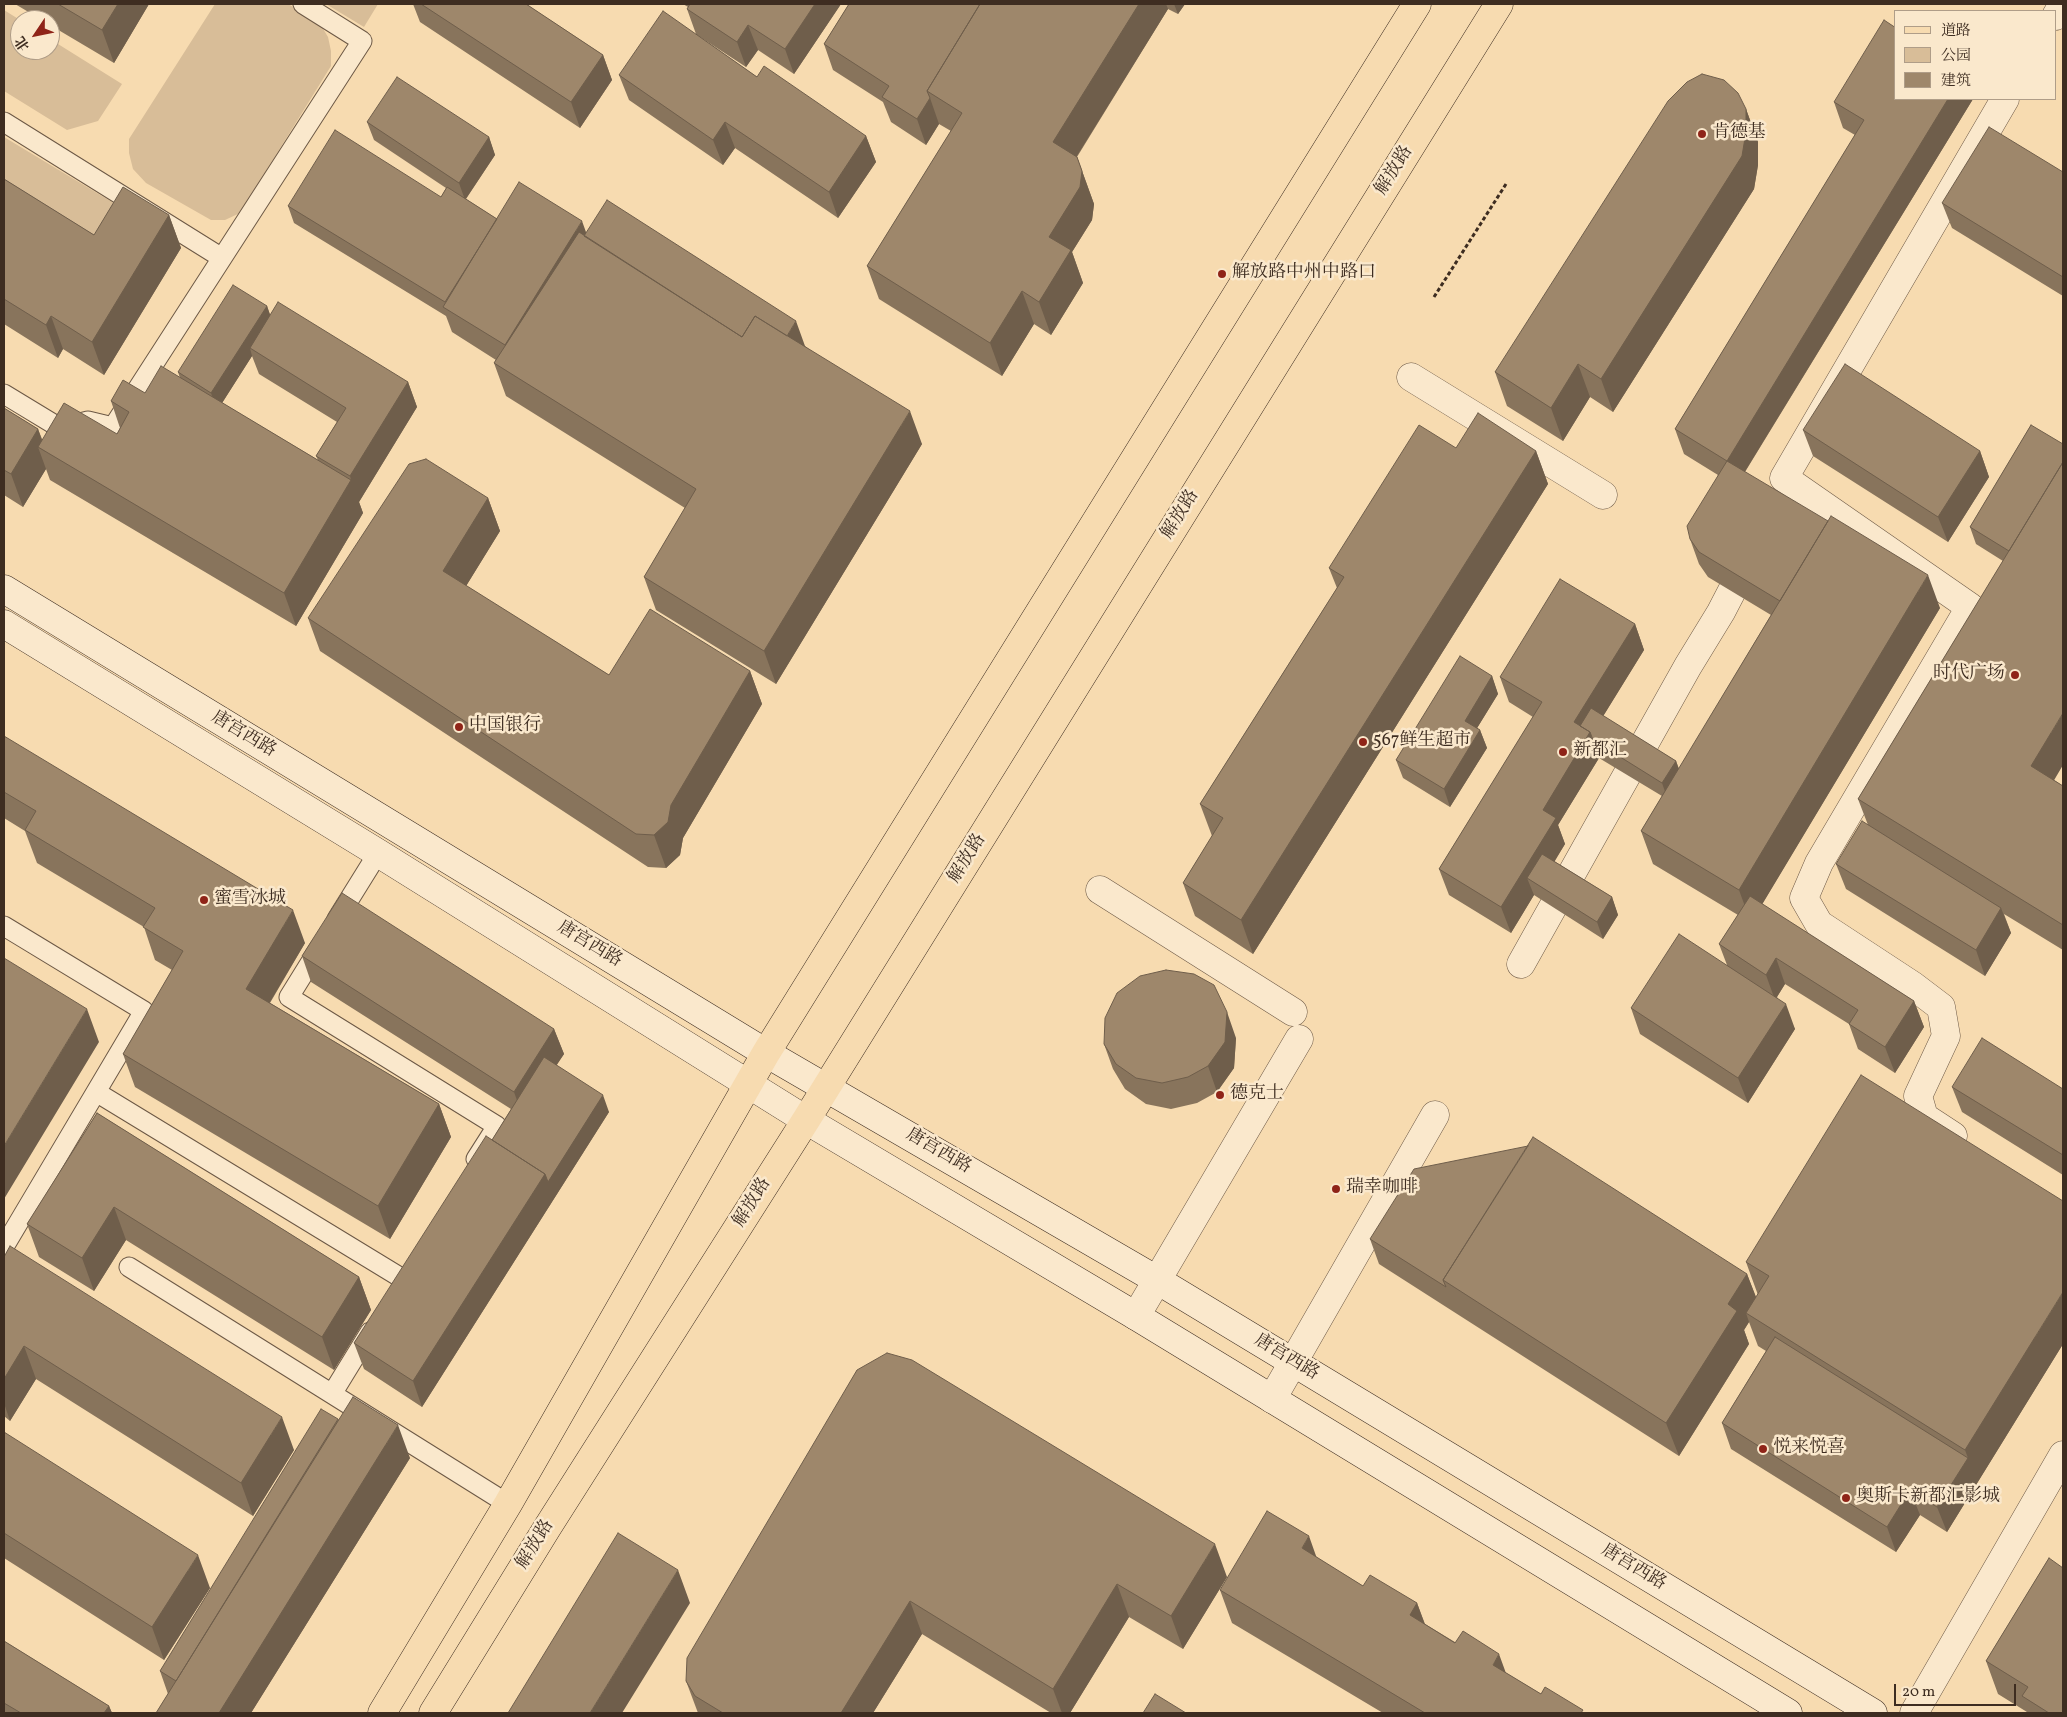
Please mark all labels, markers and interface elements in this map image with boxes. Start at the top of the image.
north arrow [10,10,60,60]
legend [1894,10,2057,100]
text: 道路 [1941,21,1971,42]
text: 北 [11,32,35,54]
text: 公园 [1941,46,1971,67]
text: 建筑 [1941,71,1971,92]
place label: 肯德基 [1712,123,1766,145]
marker: 肯德基 [1696,128,1708,140]
street label: 解放路 [1372,142,1418,200]
place label: 解放路中州中路口 [1232,263,1376,285]
marker: 解放路中州中路口 [1216,268,1228,280]
street label: 解放路 [1158,486,1204,544]
place label: 时代广场 [1933,664,2005,686]
marker: 时代广场 [2009,669,2021,681]
street label: 唐宫西路 [207,707,279,763]
place label: 中国银行 [469,716,541,738]
marker: 中国银行 [453,721,465,733]
place label: 567鲜生超市 [1373,731,1471,753]
marker: 567鲜生超市 [1357,736,1369,748]
place label: 新都汇 [1573,741,1627,763]
marker: 新都汇 [1557,746,1569,758]
street label: 解放路 [945,830,991,888]
place label: 蜜雪冰城 [214,889,286,911]
marker: 蜜雪冰城 [198,894,210,906]
street label: 唐宫西路 [553,917,625,973]
place label: 德克士 [1230,1084,1284,1106]
marker: 德克士 [1214,1089,1226,1101]
street label: 唐宫西路 [901,1125,975,1179]
street label: 解放路 [730,1174,776,1232]
place label: 瑞幸咖啡 [1346,1178,1418,1200]
marker: 瑞幸咖啡 [1330,1183,1342,1195]
street label: 唐宫西路 [1250,1330,1322,1386]
place label: 悦来悦喜 [1773,1438,1845,1460]
marker: 悦来悦喜 [1757,1443,1769,1455]
place label: 奥斯卡新都汇影城 [1856,1487,2000,1509]
marker: 奥斯卡新都汇影城 [1840,1492,1852,1504]
street label: 解放路 [513,1516,559,1574]
street label: 唐宫西路 [1597,1540,1669,1596]
scale bar [1897,1674,2020,1706]
text: 20 m [1902,1682,1935,1703]

